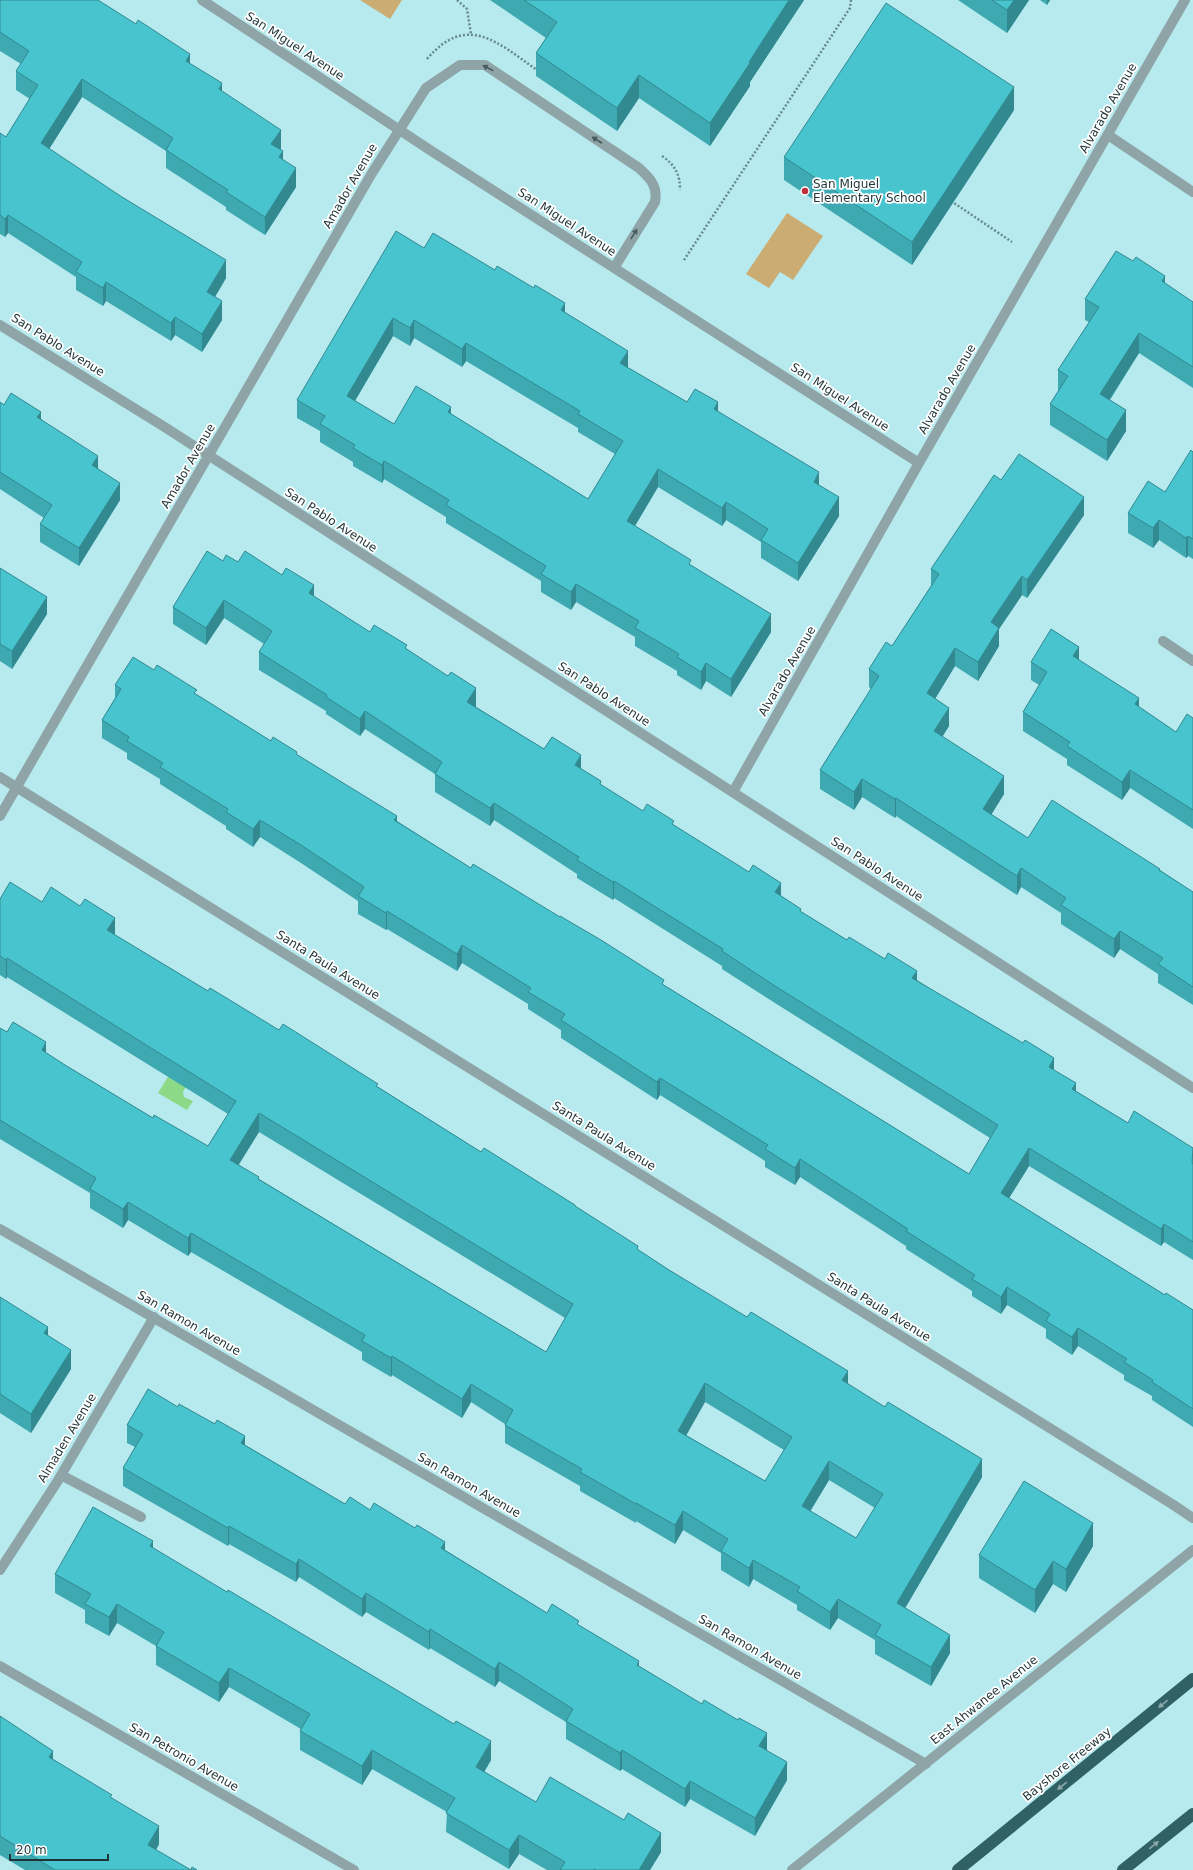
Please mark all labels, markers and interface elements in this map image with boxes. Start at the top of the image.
street label: San Miguel Avenue [243,9,347,83]
street label: Alvarado Avenue [1077,60,1139,156]
one-way arrow [482,65,494,72]
one-way arrow [592,136,602,144]
street label: Amador Avenue [320,141,380,231]
place label: San Miguel Elementary School [813,177,926,205]
street label: San Miguel Avenue [515,185,619,259]
marker: San Miguel Elementary School [800,186,810,196]
one-way arrow [631,229,638,240]
street label: San Pablo Avenue [9,311,107,379]
street label: Alvarado Avenue [916,341,978,437]
street label: San Miguel Avenue [788,360,892,434]
street label: Amador Avenue [158,421,218,511]
street label: San Pablo Avenue [282,485,380,555]
street label: Alvarado Avenue [756,623,818,719]
street label: San Pablo Avenue [555,659,653,729]
street label: San Pablo Avenue [828,834,926,904]
street label: Santa Paula Avenue [274,927,382,1003]
street label: Santa Paula Avenue [550,1098,658,1174]
street label: Santa Paula Avenue [825,1269,933,1345]
street label: San Ramon Avenue [135,1288,243,1358]
street label: Almaden Avenue [35,1391,99,1485]
street label: San Ramon Avenue [415,1450,523,1520]
street label: San Ramon Avenue [696,1612,804,1682]
street label: East Ahwanee Avenue [928,1653,1040,1747]
one-way arrow [1157,1699,1168,1708]
street label: San Petronio Avenue [127,1720,241,1794]
street label: Bayshore Freeway [1020,1724,1114,1804]
one-way arrow [1056,1781,1067,1790]
scale bar [10,1836,108,1862]
one-way arrow [1148,1841,1159,1850]
text: 20 m [16,1843,47,1857]

